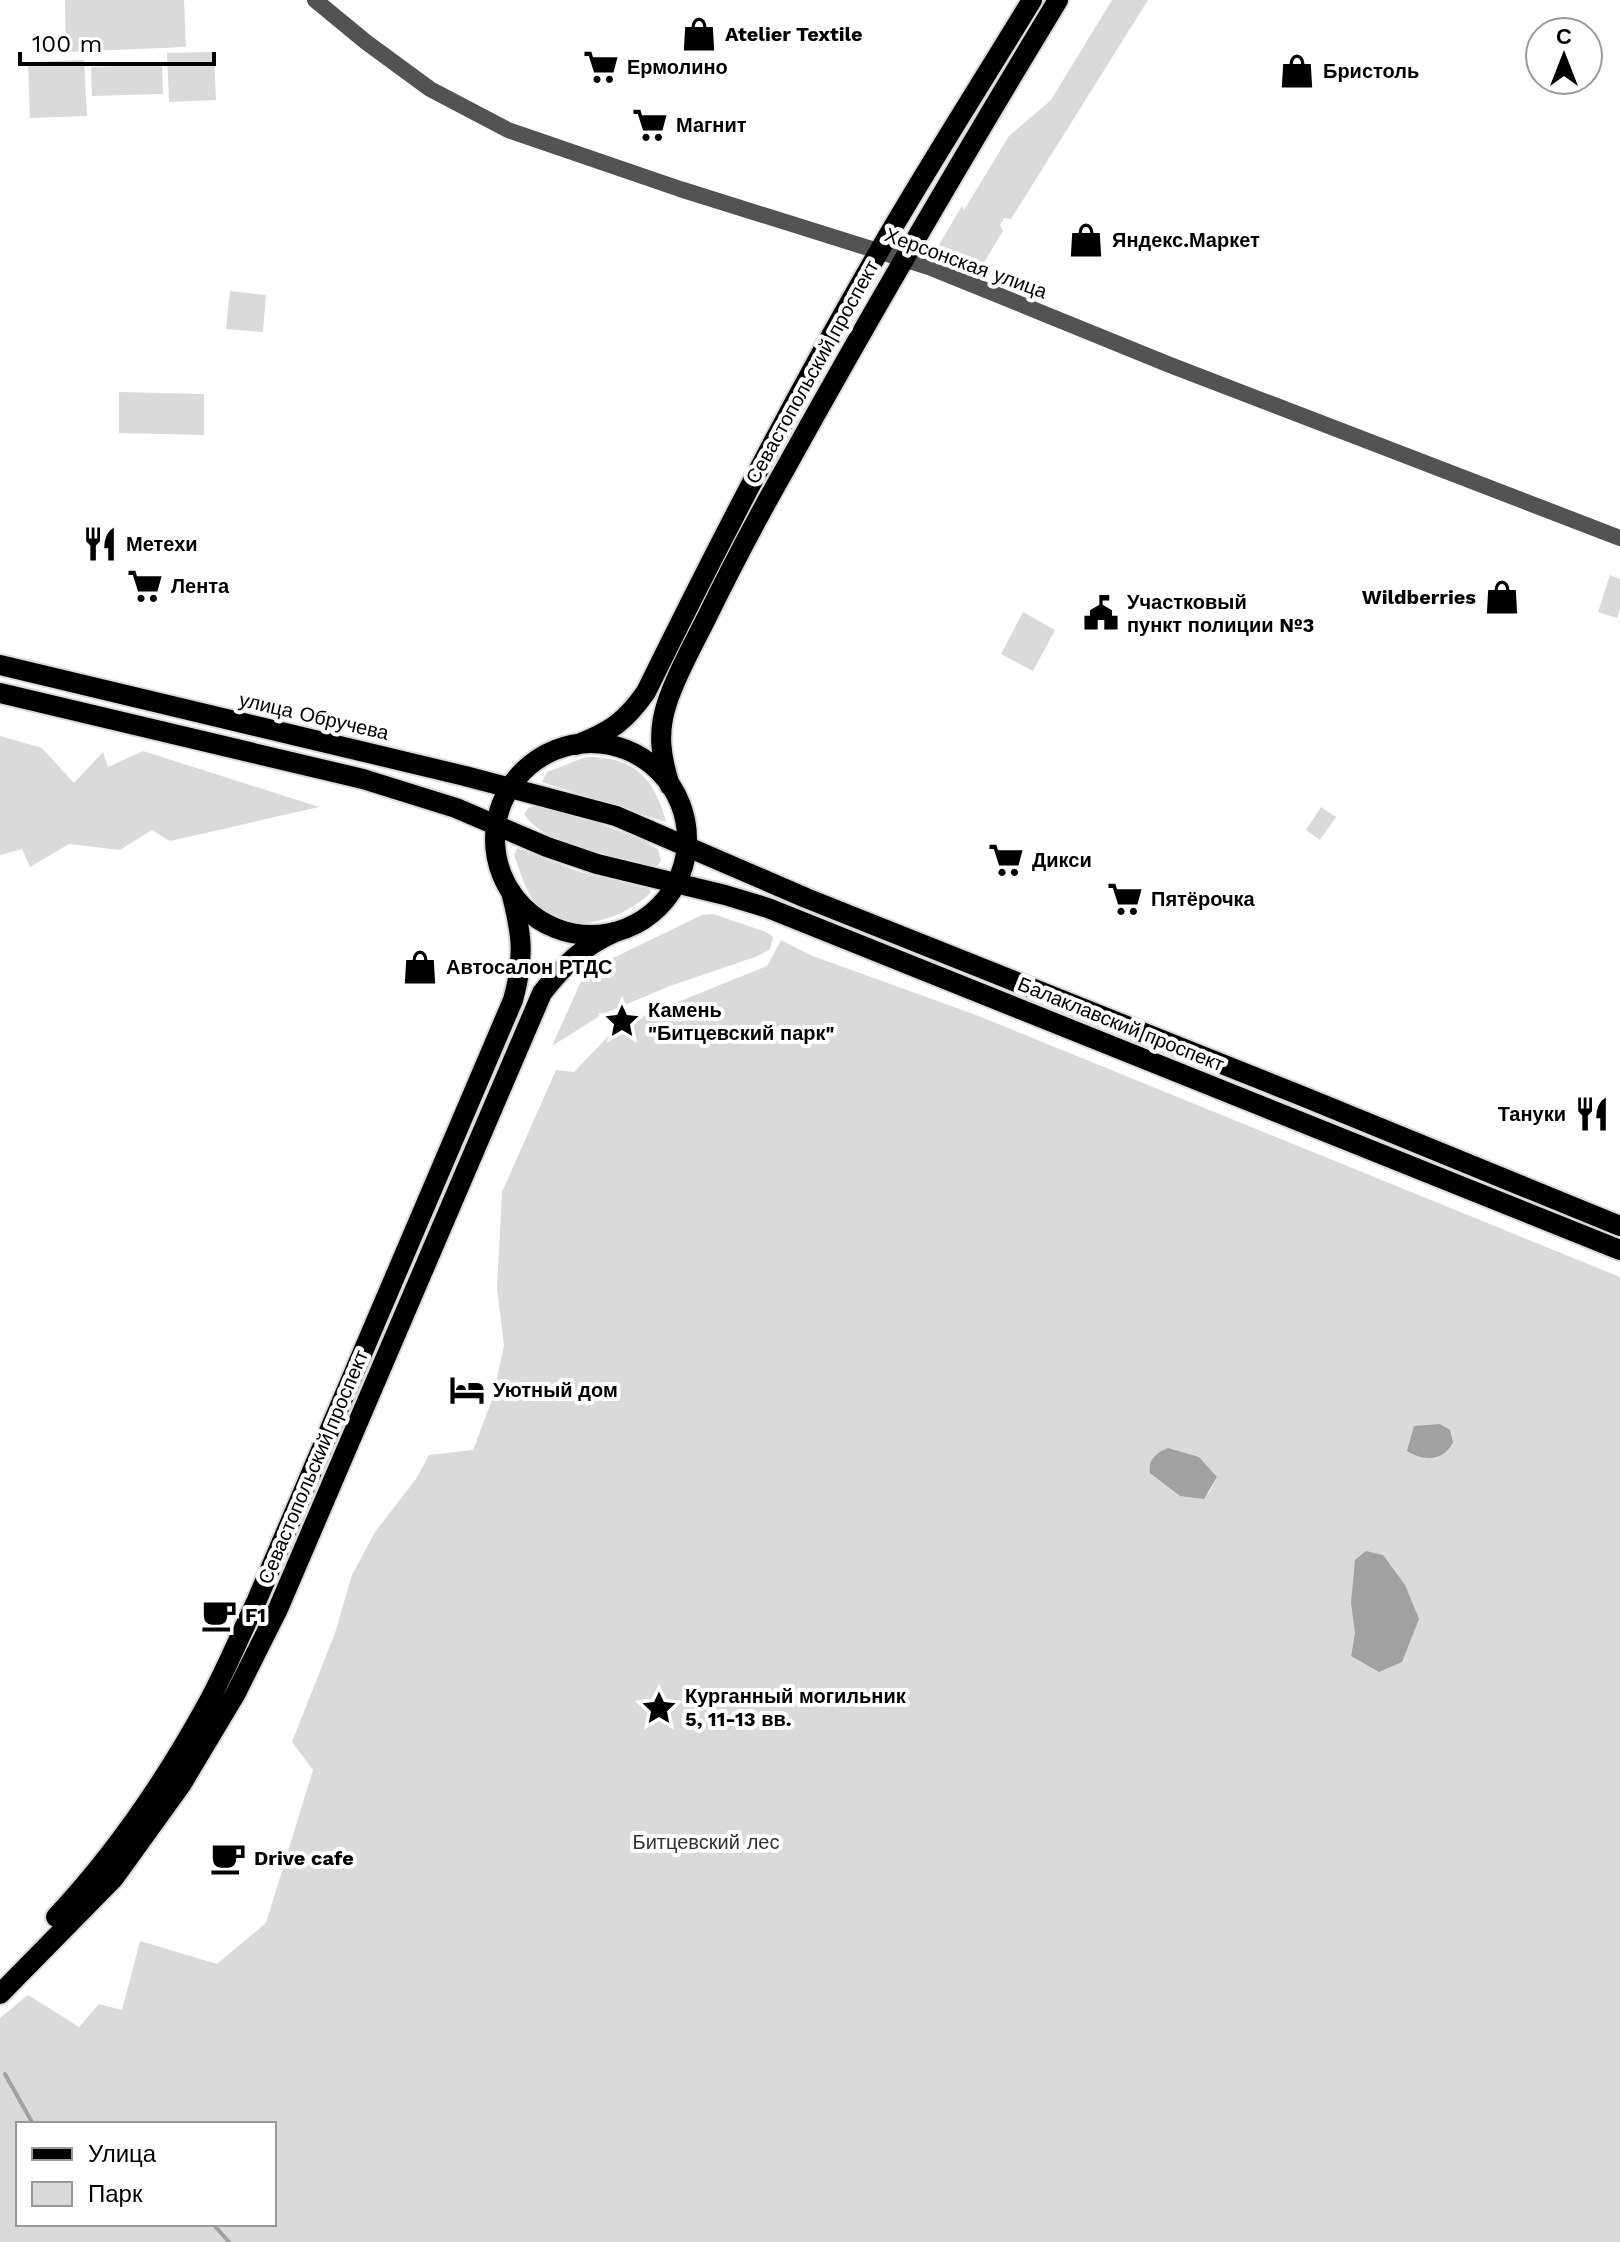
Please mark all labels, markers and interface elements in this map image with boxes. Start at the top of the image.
shop icon: Atelier Textile [680,15,718,53]
scale bar [20,16,214,66]
north arrow [1524,16,1604,96]
place label: Atelier Textile [725,22,863,46]
text: С [1556,24,1572,49]
text: 100 m [32,30,102,58]
supermarket icon: Ермолино [582,48,620,86]
shop icon: Бристоль [1278,52,1316,90]
place label: Ермолино [627,55,728,79]
place label: Бристоль [1323,59,1419,83]
supermarket icon: Магнит [631,106,669,144]
place label: Магнит [676,113,747,137]
shop icon: Яндекс.Маркет [1067,221,1105,259]
street label: Херсонская улица [882,222,1051,304]
place label: Яндекс.Маркет [1112,228,1260,252]
street label: Севастопольский проспект [740,256,884,488]
restaurant icon: Метехи [81,525,119,563]
place label: Метехи [126,532,198,556]
supermarket icon: Лента [126,567,164,605]
place label: Лента [171,574,230,598]
shop icon: Wildberries [1483,578,1521,616]
place label: Wildberries [1362,585,1476,609]
place label: Участковый пункт полиции №3 [1127,590,1314,637]
public building icon: Участковый пункт полиции №3 [1082,594,1120,632]
street label: улица Обручева [237,687,392,745]
supermarket icon: Дикси [987,841,1025,879]
place label: Дикси [1032,848,1092,872]
supermarket icon: Пятёрочка [1106,880,1144,918]
place label: Пятёрочка [1151,887,1256,911]
shop icon: Автосалон РТДС [401,948,439,986]
place label: Автосалон РТДС [446,955,612,979]
street label: Балаклавский проспект [1014,972,1228,1076]
place label: Камень "Битцевский парк" [648,998,834,1045]
place icon: Камень "Битцевский парк" [603,1002,641,1040]
restaurant icon: Тануки [1573,1095,1611,1133]
place label: Тануки [1498,1102,1566,1126]
street label: Севастопольский проспект [253,1346,373,1588]
hotel icon: Уютный дом [448,1371,486,1409]
place label: Уютный дом [493,1378,618,1402]
cafe icon: F1 [200,1596,238,1634]
place label: F1 [245,1603,266,1627]
place label: Курганный могильник 5, 11-13 вв. [685,1684,907,1731]
place icon: Курганный могильник 5, 11-13 вв. [640,1689,678,1727]
park label: Битцевский лес [633,1830,779,1854]
cafe icon: Drive cafe [209,1839,247,1877]
place label: Drive cafe [254,1846,354,1870]
legend [16,2122,276,2226]
text: Улица [88,2140,157,2168]
text: Парк [88,2180,143,2208]

